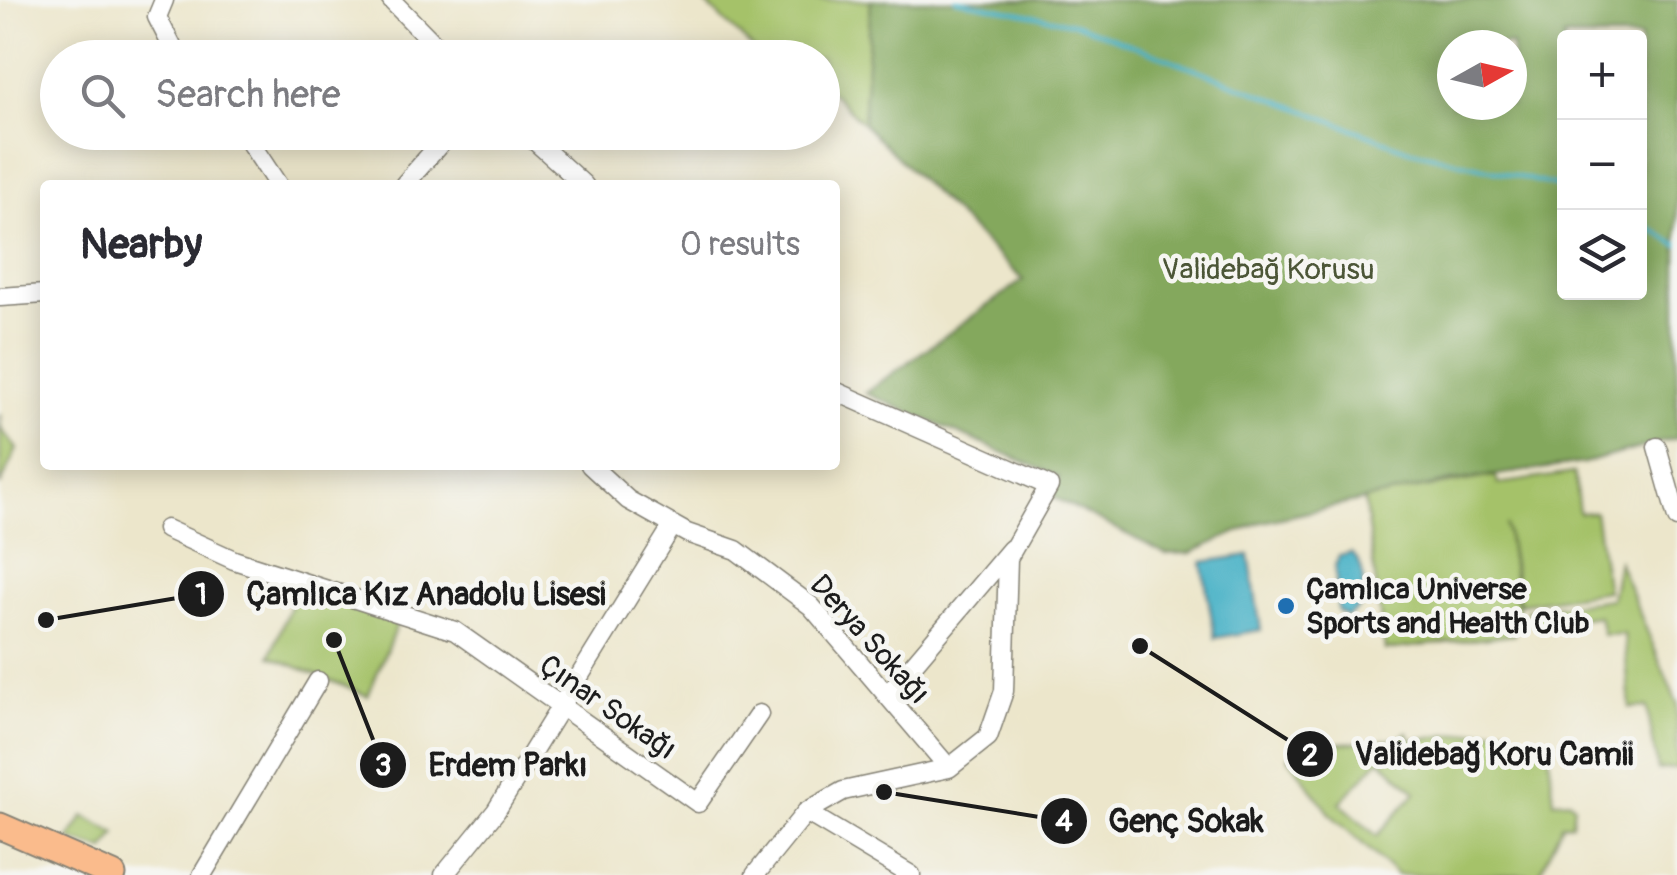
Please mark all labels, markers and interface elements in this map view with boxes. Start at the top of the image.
north arrow [1437,30,1527,120]
map controls [1557,30,1647,300]
button: + [1557,30,1647,120]
search box [40,40,840,150]
icon: search [75,68,130,123]
text: Search here [155,71,341,119]
button: − [1557,120,1647,210]
button: layers [1557,210,1647,300]
text: Nearby [80,219,202,271]
text: 0 results [680,225,800,265]
park label: Validebağ Korusu [1162,251,1374,288]
callout: Çamlıca Kız Anadolu Lisesi [176,563,626,625]
street label: Derya Sokağı [802,567,937,712]
place label: Çamlıca Universe Sports and Health Club [1306,571,1590,642]
text: Çamlıca Kız Anadolu Lisesi [246,575,606,615]
text: 1 [195,576,207,613]
marker: Çamlıca Universe Sports and Health Club [1275,595,1297,617]
street label: Çınar Sokağı [532,647,683,768]
callout: Validebağ Koru Camii [1285,723,1654,785]
callout: Erdem Parkı [358,734,607,796]
text: Validebağ Koru Camii [1355,735,1634,775]
text: 2 [1302,737,1318,774]
text: Erdem Parkı [429,746,587,786]
text: 3 [375,747,391,784]
callout: Genç Sokak [1039,790,1284,852]
text: Genç Sokak [1108,802,1264,842]
text: 4 [1055,803,1073,840]

